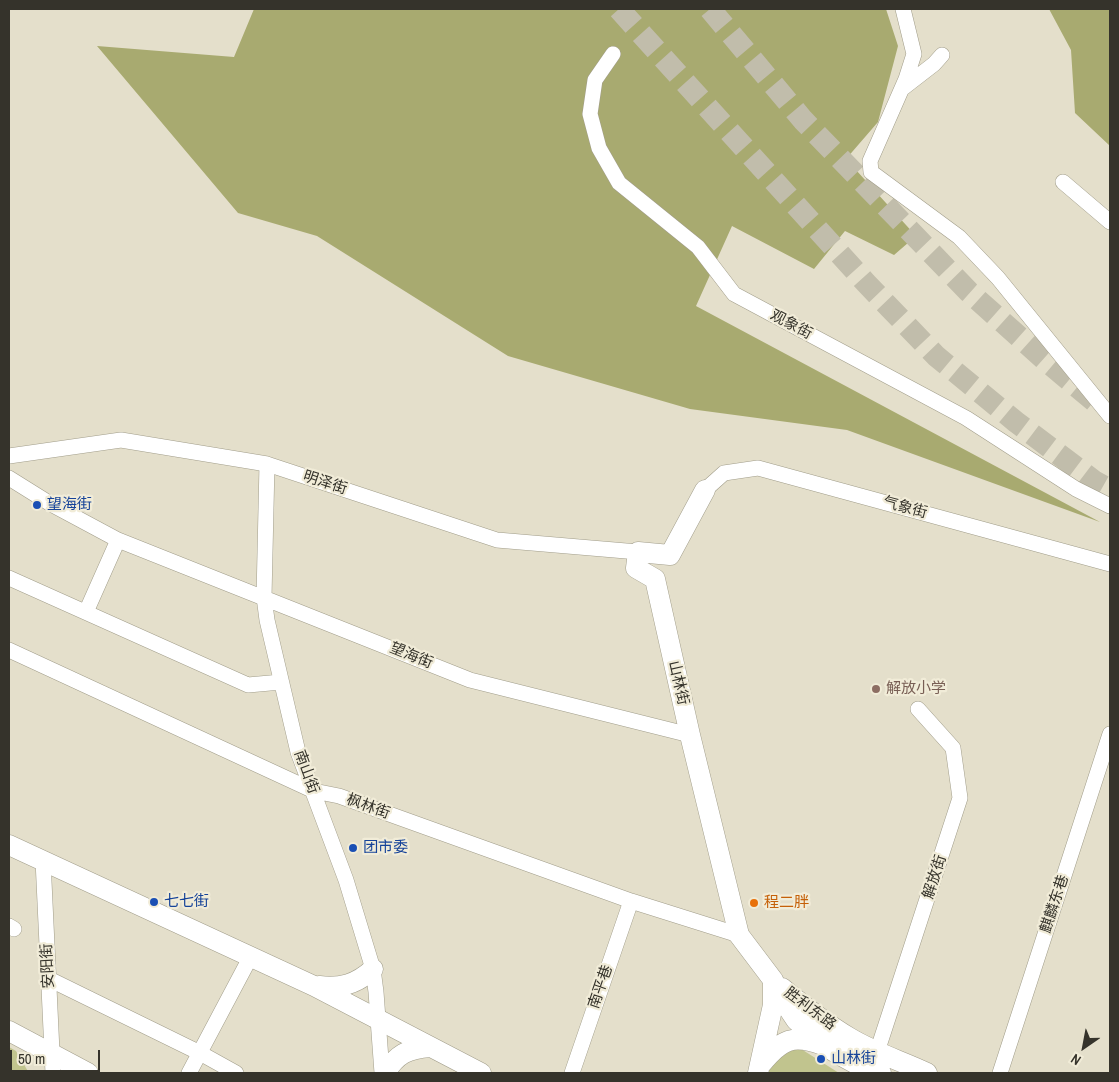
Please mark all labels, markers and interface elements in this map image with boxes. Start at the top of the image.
street label: 观象街 [767,306,815,344]
street label: 明泽街 [301,467,349,499]
street label: 气象街 [881,493,929,523]
place label: 望海街 [47,496,92,514]
marker: 望海街 [31,499,43,511]
street label: 望海街 [387,639,435,673]
street label: 山林街 [664,659,692,707]
place label: 解放小学 [886,680,946,698]
marker: 解放小学 [870,683,882,695]
street label: 南山街 [290,748,322,796]
street label: 枫林街 [344,791,392,823]
place label: 团市委 [363,839,408,857]
marker: 团市委 [347,842,359,854]
street label: 解放街 [919,853,951,901]
street label: 麒麟东巷 [1037,873,1073,935]
place label: 七七街 [164,893,209,911]
place label: 程二胖 [764,894,809,912]
marker: 七七街 [148,896,160,908]
marker: 程二胖 [748,897,760,909]
street label: 安阳街 [38,943,58,989]
street label: 南平巷 [585,963,617,1011]
street label: 胜利东路 [781,984,839,1034]
north arrow [1059,1022,1109,1072]
scale bar [12,1040,102,1072]
text: 50 m [18,1048,45,1069]
place label: 山林街 [831,1050,876,1068]
text: N [1067,1050,1084,1069]
marker: 山林街 [815,1053,827,1065]

